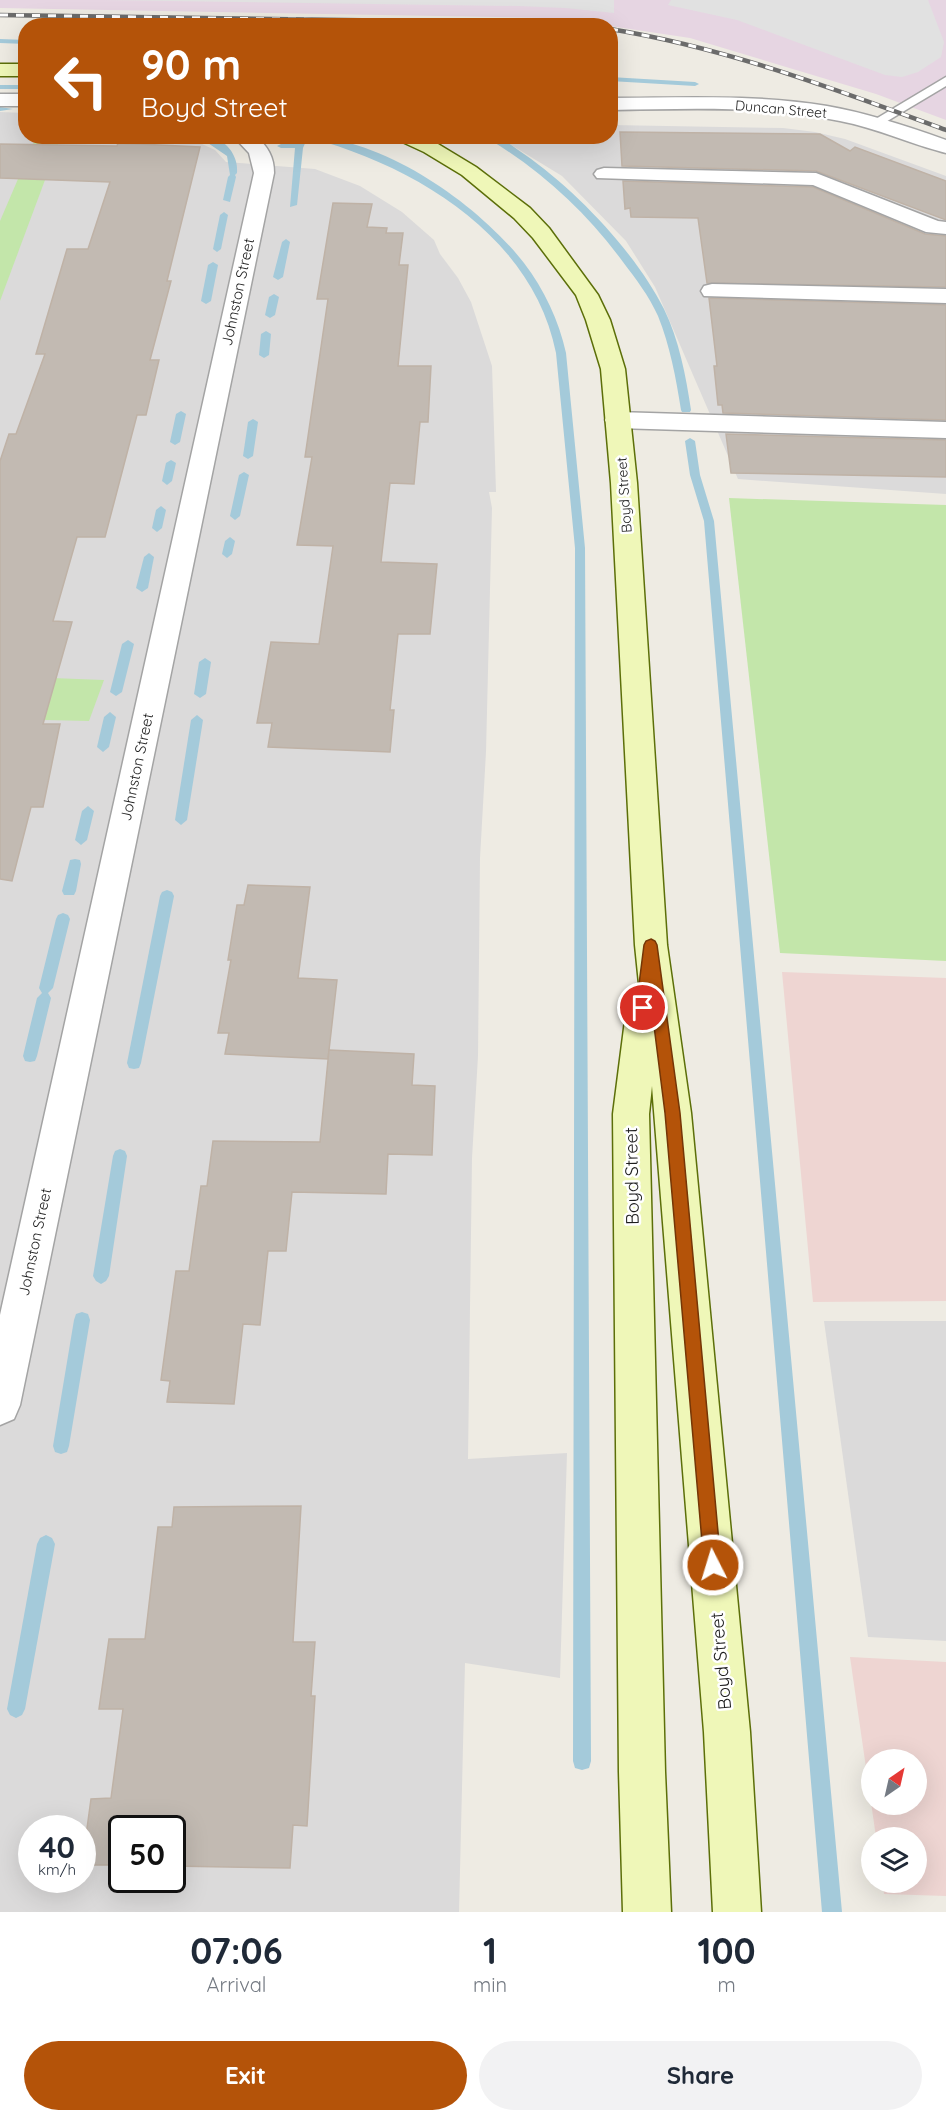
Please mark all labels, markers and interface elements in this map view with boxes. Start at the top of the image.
text: 90 m [141,38,241,91]
icon: left [42,42,120,120]
text: Boyd Street [141,90,288,124]
street label: Duncan Street [734,96,828,122]
street label: Johnston Street [217,236,258,348]
street label: Boyd Street [612,456,636,534]
street label: Johnston Street [116,711,157,823]
pin [617,982,668,1033]
icon: arrive [626,991,659,1024]
street label: Boyd Street [619,1127,644,1225]
street label: Johnston Street [14,1186,55,1298]
position arrow [681,1533,745,1597]
street label: Boyd Street [705,1611,736,1711]
north arrow [861,1749,927,1815]
map controls [861,1749,927,1893]
speed limit sign: 50 [108,1815,186,1893]
button: layers [861,1827,927,1893]
text: 40 [39,1828,75,1866]
text: km/h [38,1860,76,1879]
text: 07:06 [190,1928,283,1973]
text: 1 [483,1928,497,1973]
text: 100 [697,1928,756,1973]
text: Arrival [207,1972,266,1997]
text: min [473,1972,507,1997]
text: m [717,1972,736,1997]
button: Exit [24,2041,467,2110]
button: Share [479,2041,922,2110]

